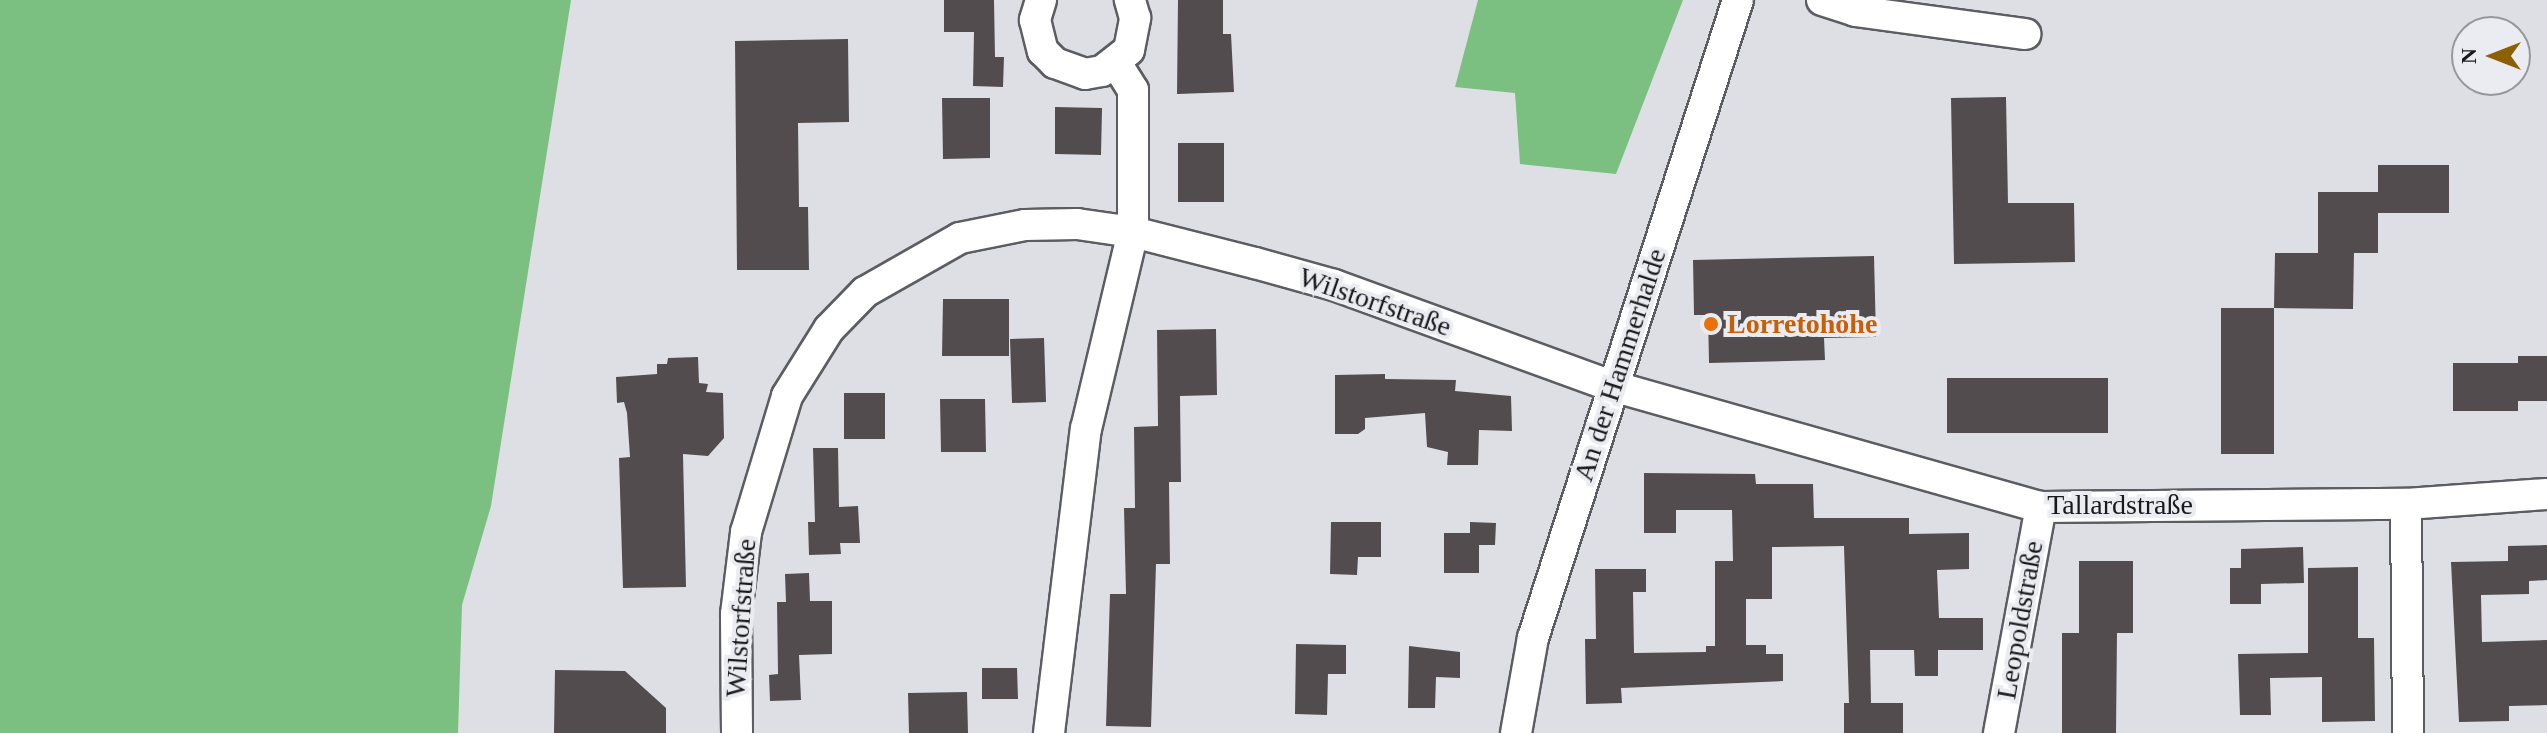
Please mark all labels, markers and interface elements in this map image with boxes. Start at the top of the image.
north arrow [2451,16,2531,96]
text: N [2456,48,2481,64]
street label: An der Hammerhalde [1567,244,1673,486]
street label: Wilstorfstraße [1294,260,1456,344]
place label: Lorretohöhe [1727,307,1877,341]
marker: Lorretohöhe [1702,315,1720,333]
street label: Tallardstraße [2047,488,2193,522]
street label: Wilstorfstraße [719,537,763,699]
street label: Leopoldstraße [1990,538,2050,702]

